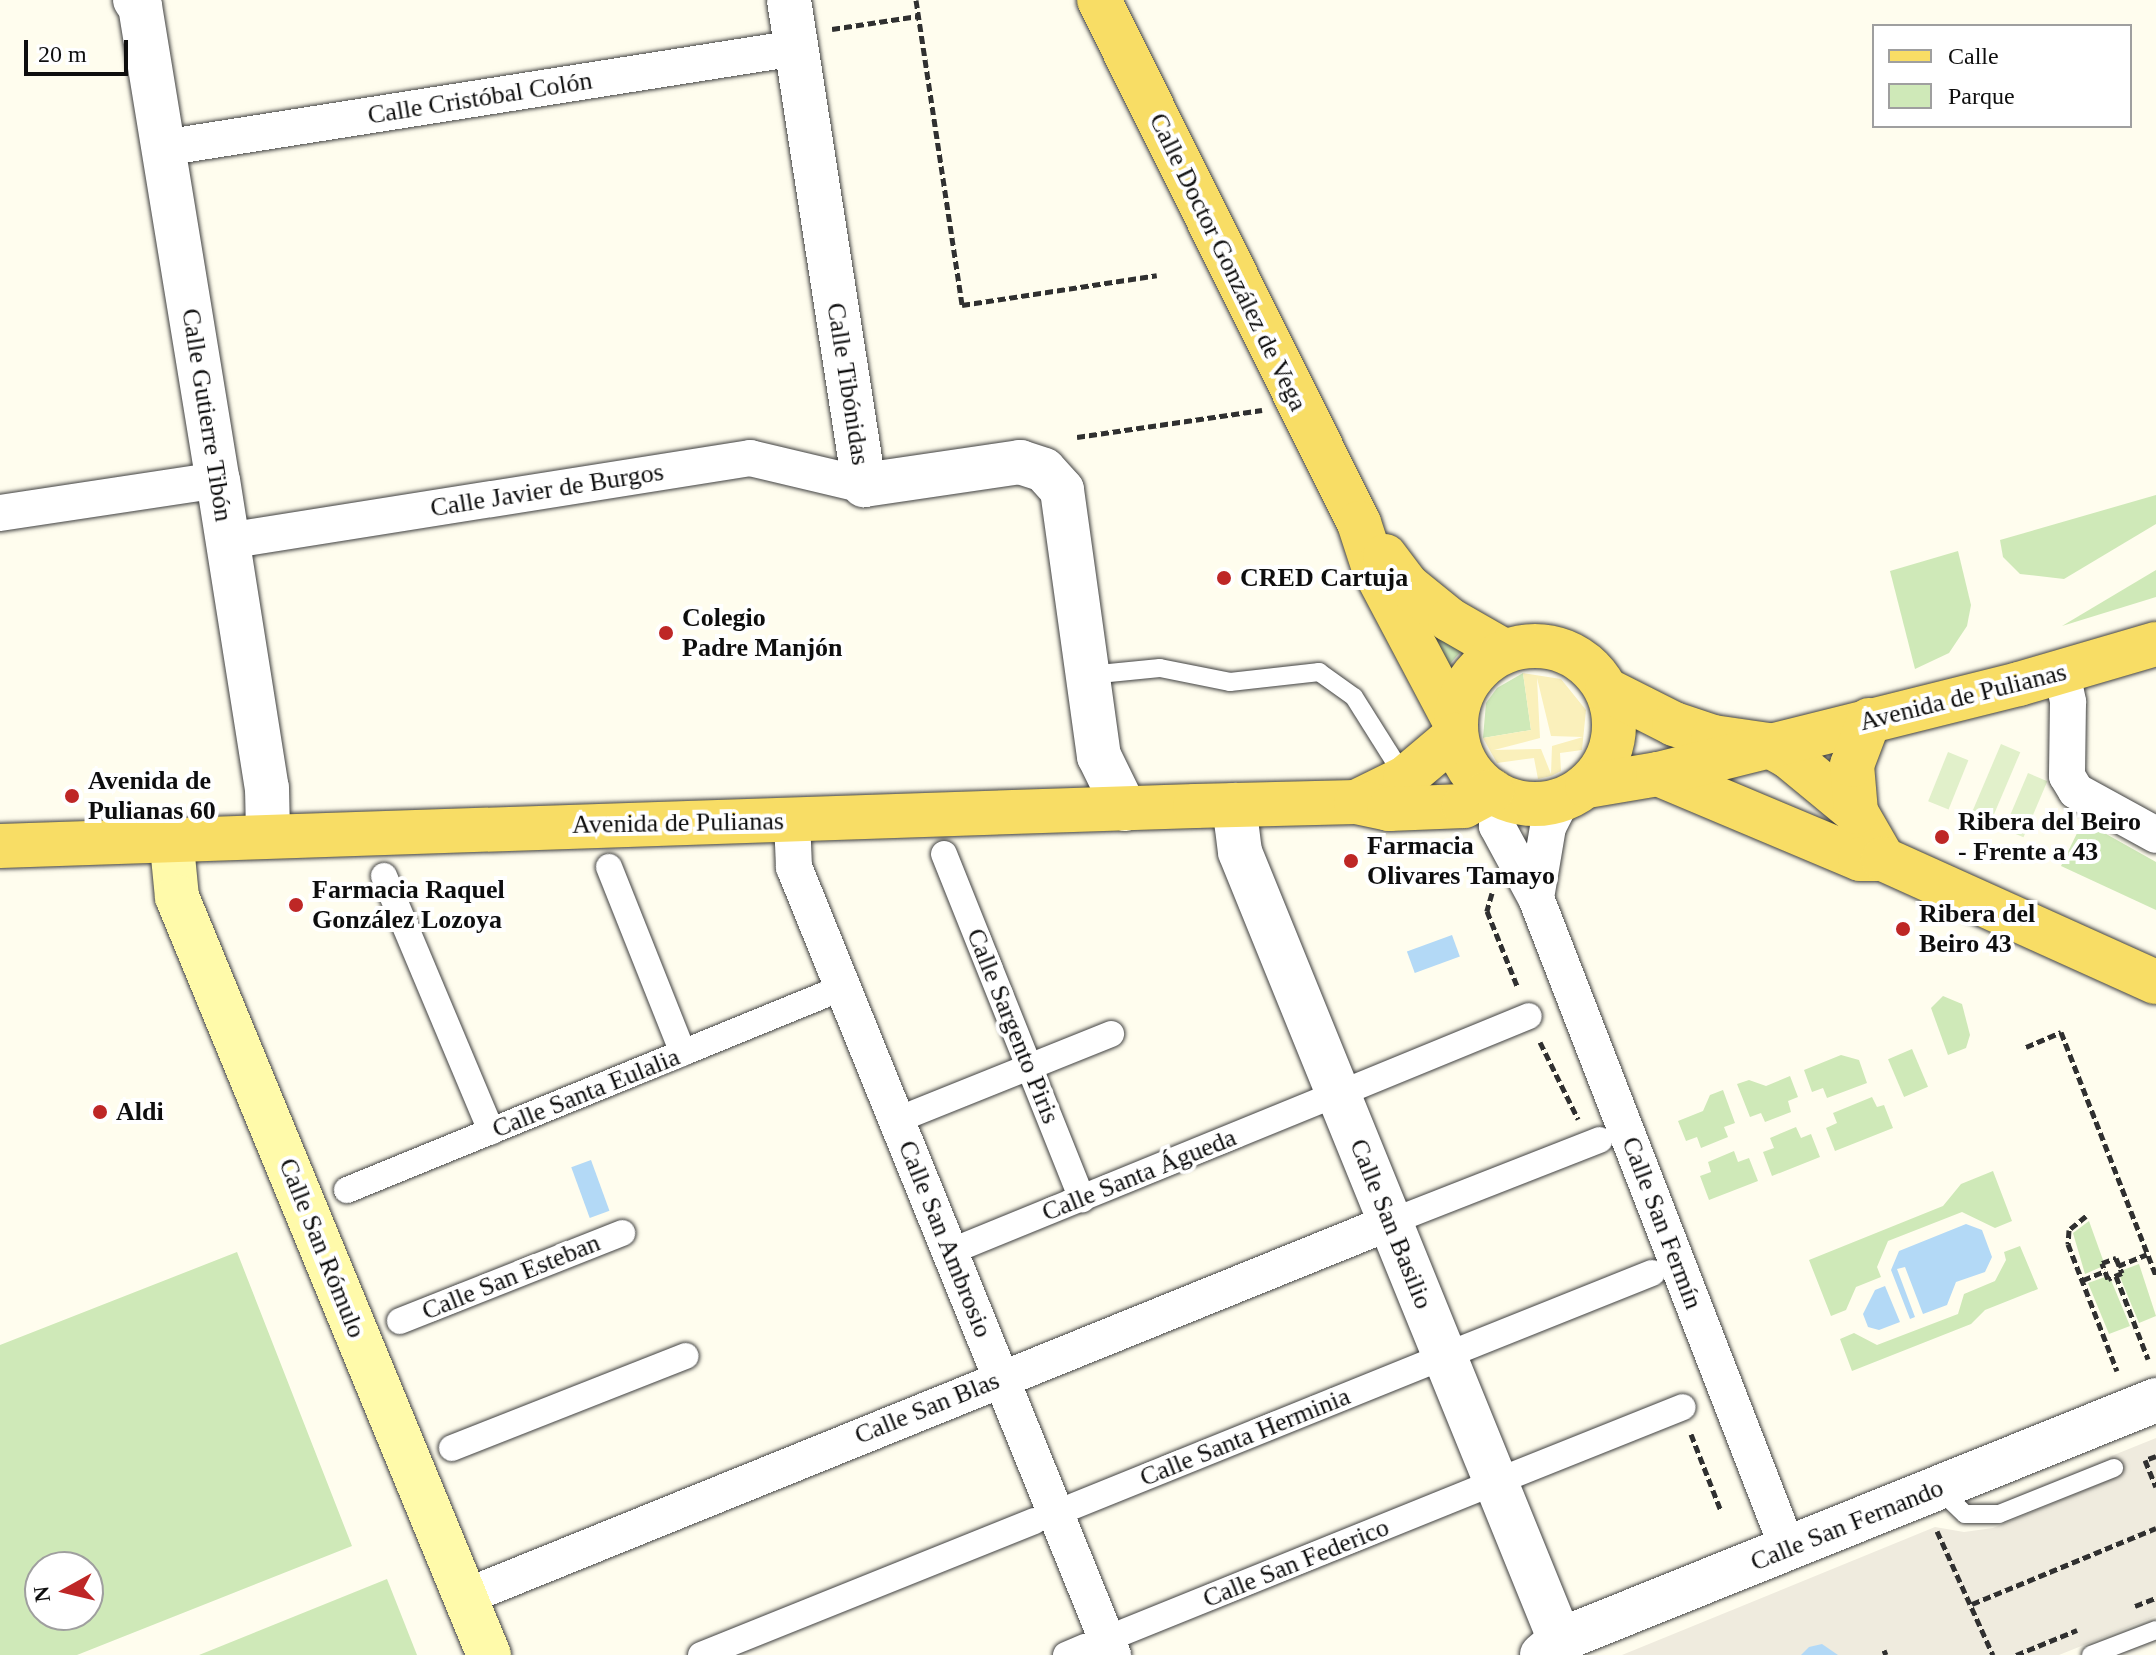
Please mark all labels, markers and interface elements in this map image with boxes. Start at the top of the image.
scale bar [28,24,132,74]
legend [1872,24,2132,128]
text: 20 m [38,41,87,67]
text: Calle [1948,43,1999,69]
street label: Calle Cristóbal Colón [366,65,594,131]
text: Parque [1948,83,2015,109]
street label: Calle Doctor González de Vega [1142,108,1314,416]
street label: Calle Tibónidas [820,300,876,468]
street label: Calle Gutierre Tibón [175,306,239,524]
street label: Calle Javier de Burgos [428,456,666,524]
place label: CRED Cartuja [1240,562,1408,594]
marker: CRED Cartuja [1215,569,1233,587]
place label: Colegio Padre Manjón [682,602,843,664]
marker: Colegio Padre Manjón [657,624,675,642]
street label: Avenida de Pulianas [1856,656,2070,738]
place label: Avenida de Pulianas 60 [88,765,216,826]
marker: Avenida de Pulianas 60 [63,787,81,805]
street label: Avenida de Pulianas [572,806,784,840]
place label: Ribera del Beiro - Frente a 43 [1958,806,2141,868]
marker: Ribera del Beiro - Frente a 43 [1933,828,1951,846]
place label: Farmacia Olivares Tamayo [1367,830,1556,892]
marker: Farmacia Olivares Tamayo [1342,852,1360,870]
place label: Farmacia Raquel González Lozoya [312,874,505,936]
marker: Farmacia Raquel González Lozoya [287,896,305,914]
place label: Ribera del Beiro 43 [1919,898,2035,960]
marker: Ribera del Beiro 43 [1894,920,1912,938]
street label: Calle Sargento Piris [960,924,1066,1128]
street label: Calle Santa Eulalia [488,1041,684,1145]
place label: Aldi [116,1096,164,1128]
marker: Aldi [91,1103,109,1121]
street label: Calle Santa Águeda [1037,1122,1241,1228]
street label: Calle San Fermín [1615,1132,1709,1314]
street label: Calle San Basilio [1343,1134,1439,1314]
street label: Calle San Ambrosio [891,1135,999,1343]
street label: Calle San Rómulo [272,1154,372,1342]
street label: Calle San Esteban [417,1227,605,1327]
street label: Calle San Blas [850,1365,1004,1451]
street label: Calle Santa Herminia [1135,1381,1355,1493]
street label: Calle San Fernando [1746,1472,1948,1578]
street label: Calle San Federico [1198,1511,1394,1615]
north arrow [24,1551,104,1631]
text: N [28,1585,55,1604]

